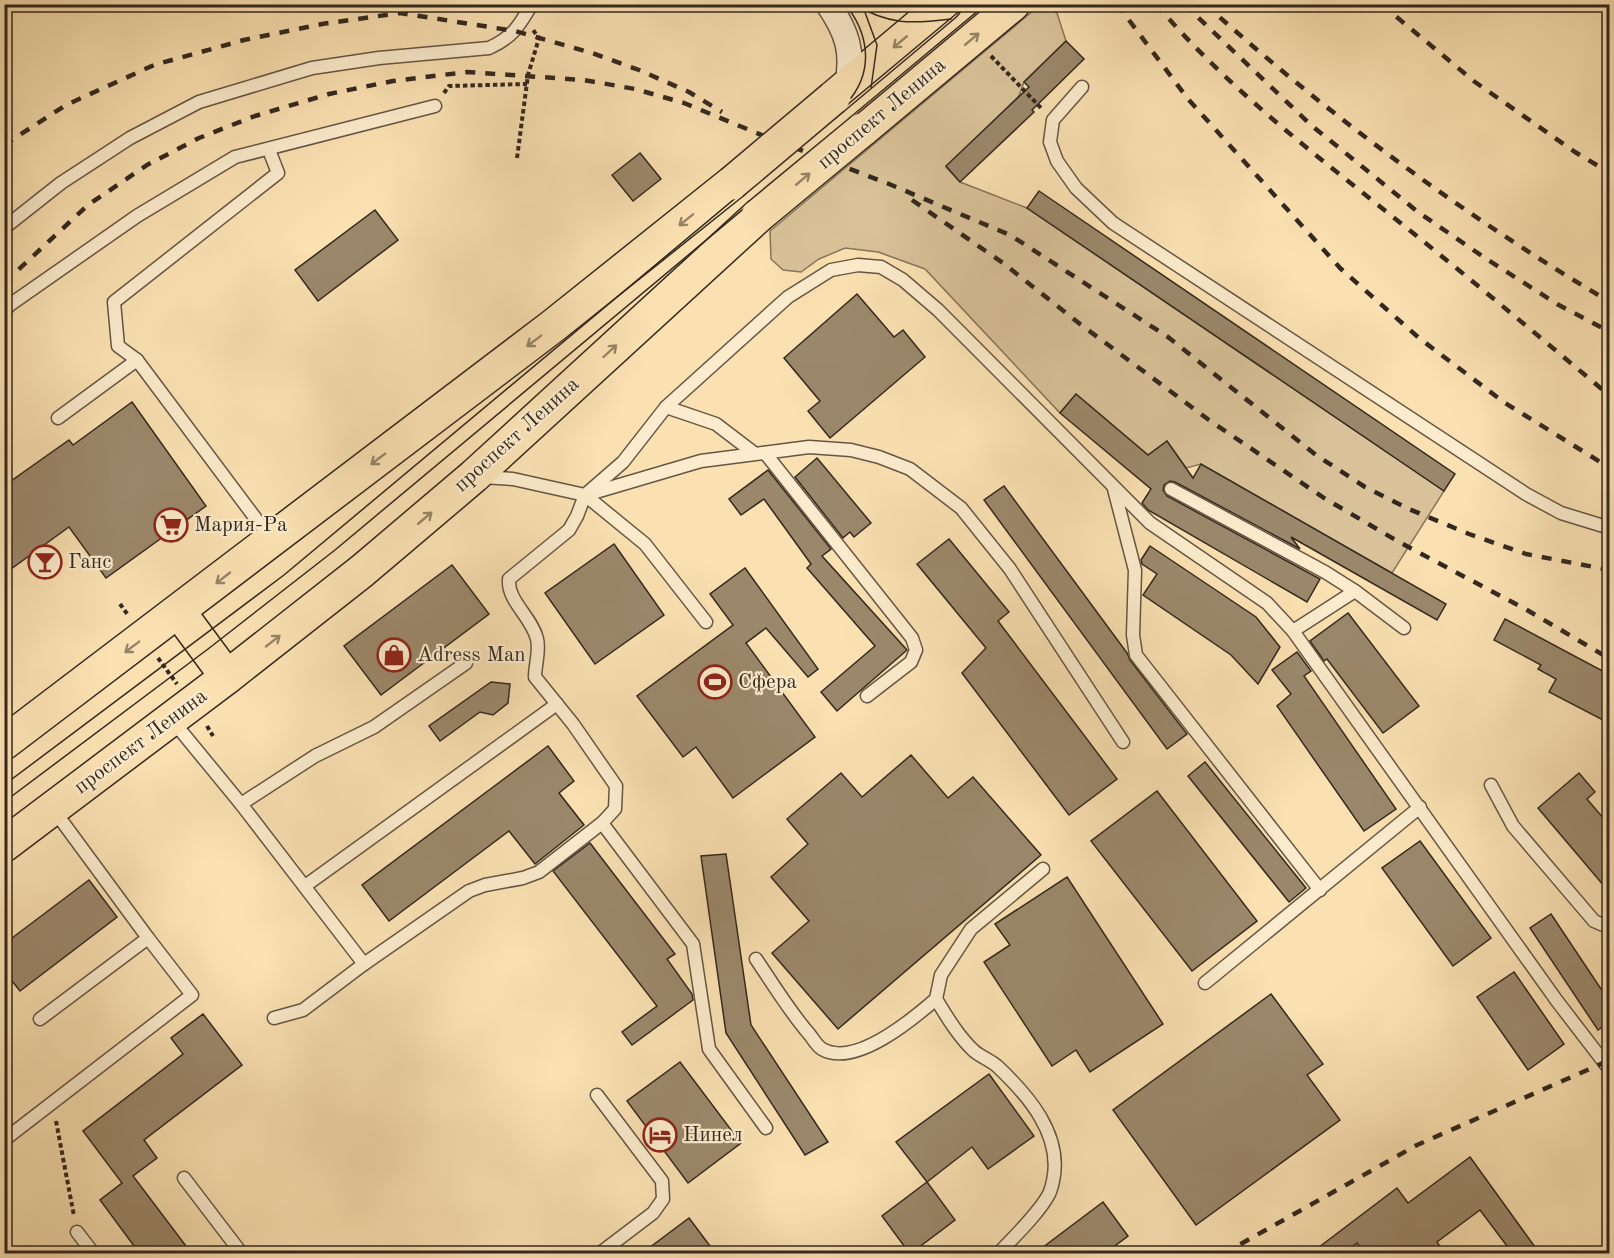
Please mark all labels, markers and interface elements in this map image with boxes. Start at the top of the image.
one-way arrow [964,32,979,46]
one-way arrow [892,35,908,48]
street label: проспект Ленина [814,54,950,174]
one-way arrow [795,172,810,186]
one-way arrow [678,213,694,226]
one-way arrow [526,335,542,347]
one-way arrow [602,344,617,358]
street label: проспект Ленина [450,374,584,496]
one-way arrow [371,453,387,465]
supermarket icon: Мария-Ра [153,507,189,543]
one-way arrow [417,511,432,525]
place label: Мария-Ра [194,515,288,536]
bar icon: Ганс [27,544,63,580]
place label: Ганс [68,552,112,573]
one-way arrow [216,571,232,584]
one-way arrow [265,634,281,647]
shop icon: Adress Man [376,637,412,673]
one-way arrow [125,641,141,653]
place label: Adress Man [417,645,526,666]
sports icon: Сфера [697,664,733,700]
place label: Сфера [738,672,797,693]
street label: проспект Ленина [71,685,211,799]
hotel icon: Нинел [642,1117,678,1153]
place label: Нинел [683,1125,743,1146]

